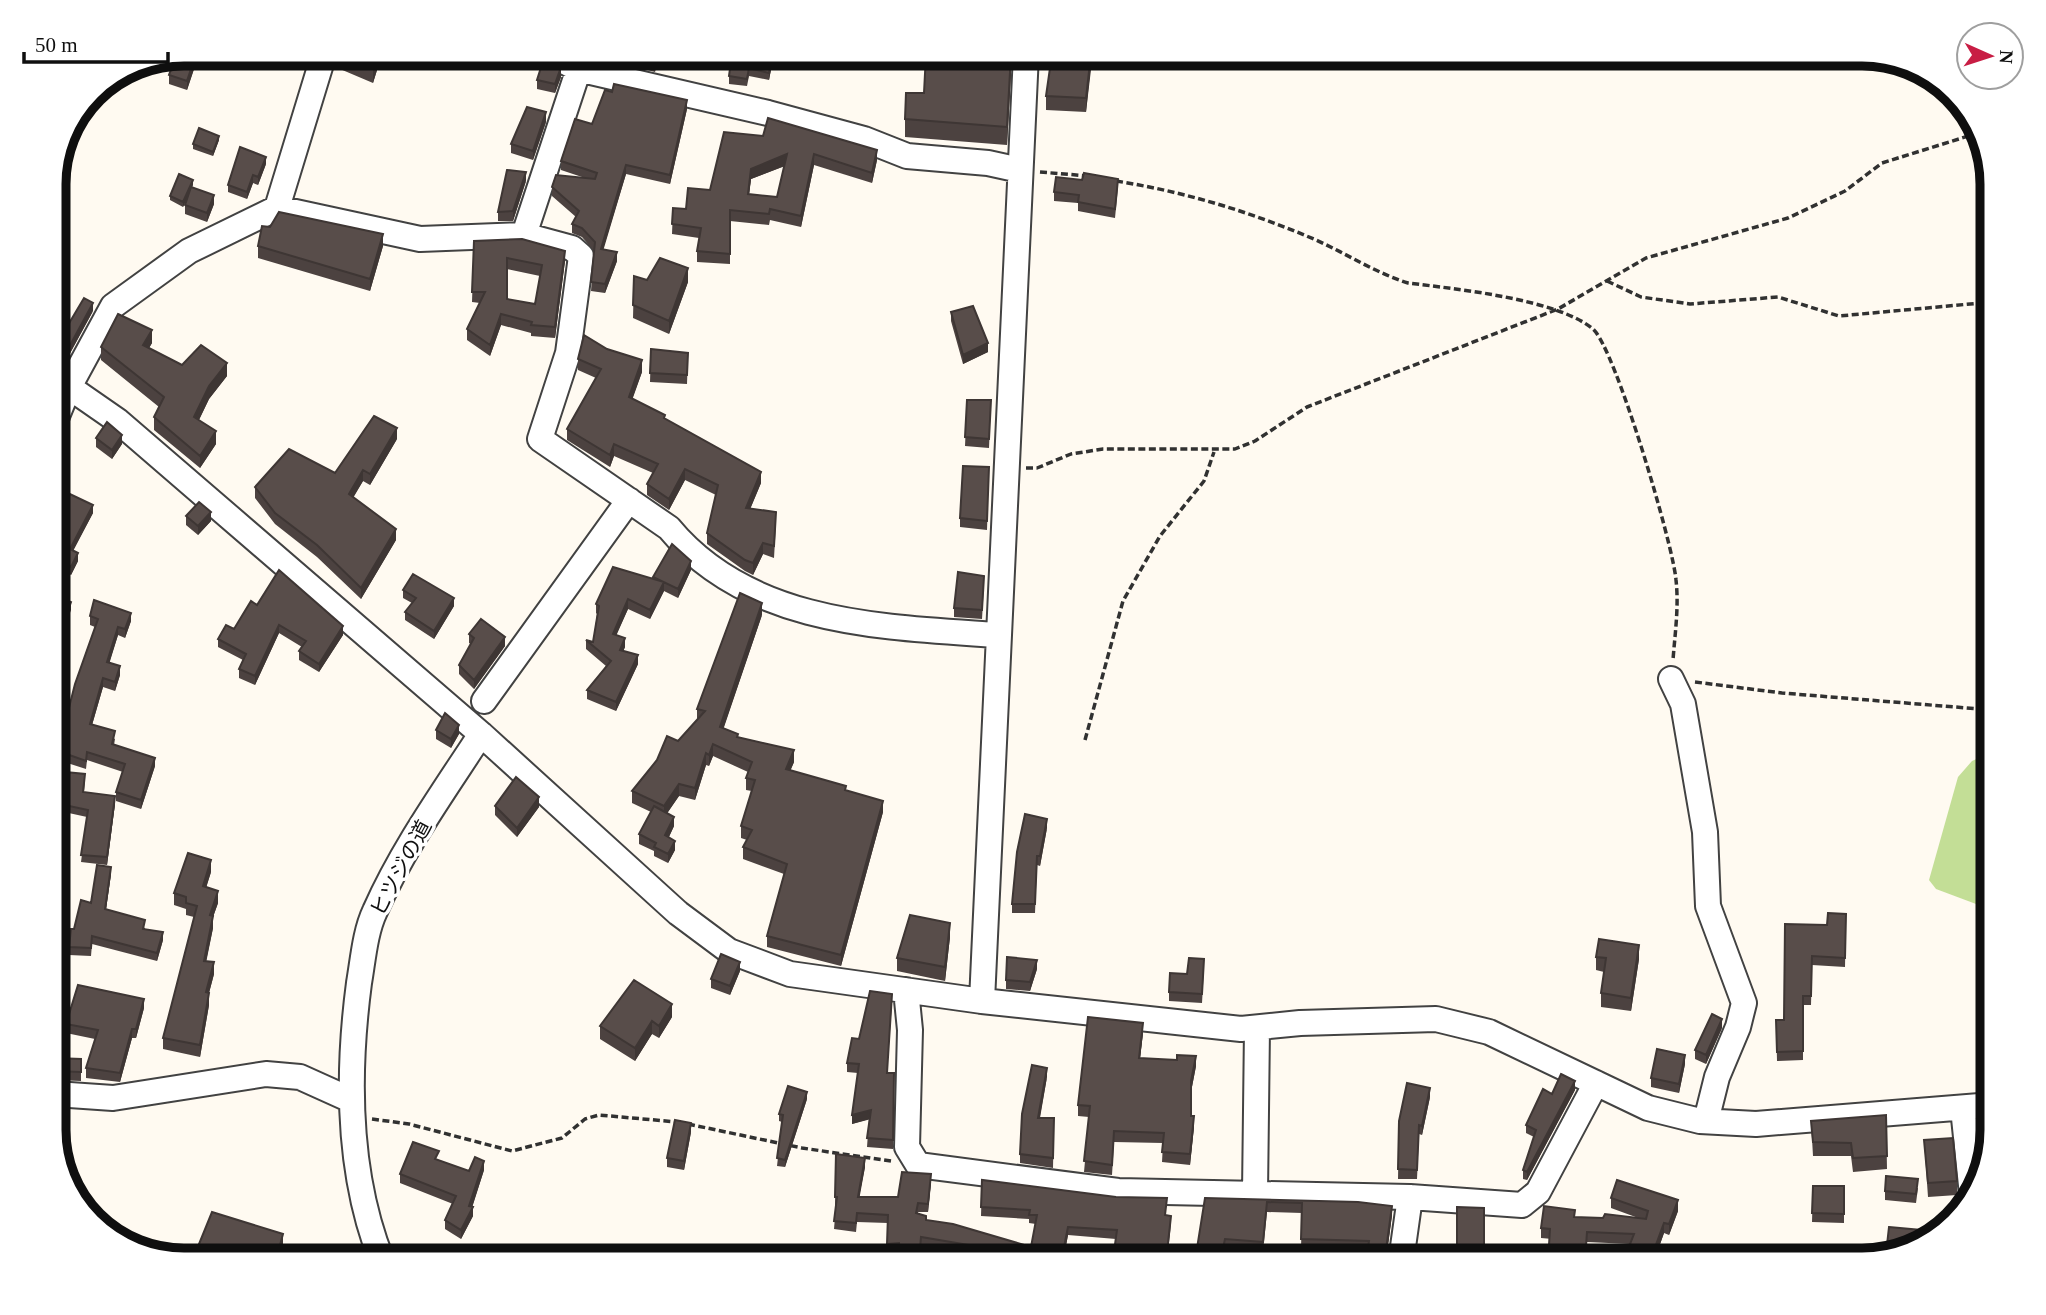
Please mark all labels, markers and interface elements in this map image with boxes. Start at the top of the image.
scale bar [24,21,168,65]
north arrow [1955,21,2025,91]
text: 50 m [35,33,78,57]
text: N [1996,49,2017,65]
street label: ヒツジの道 [366,816,436,920]

